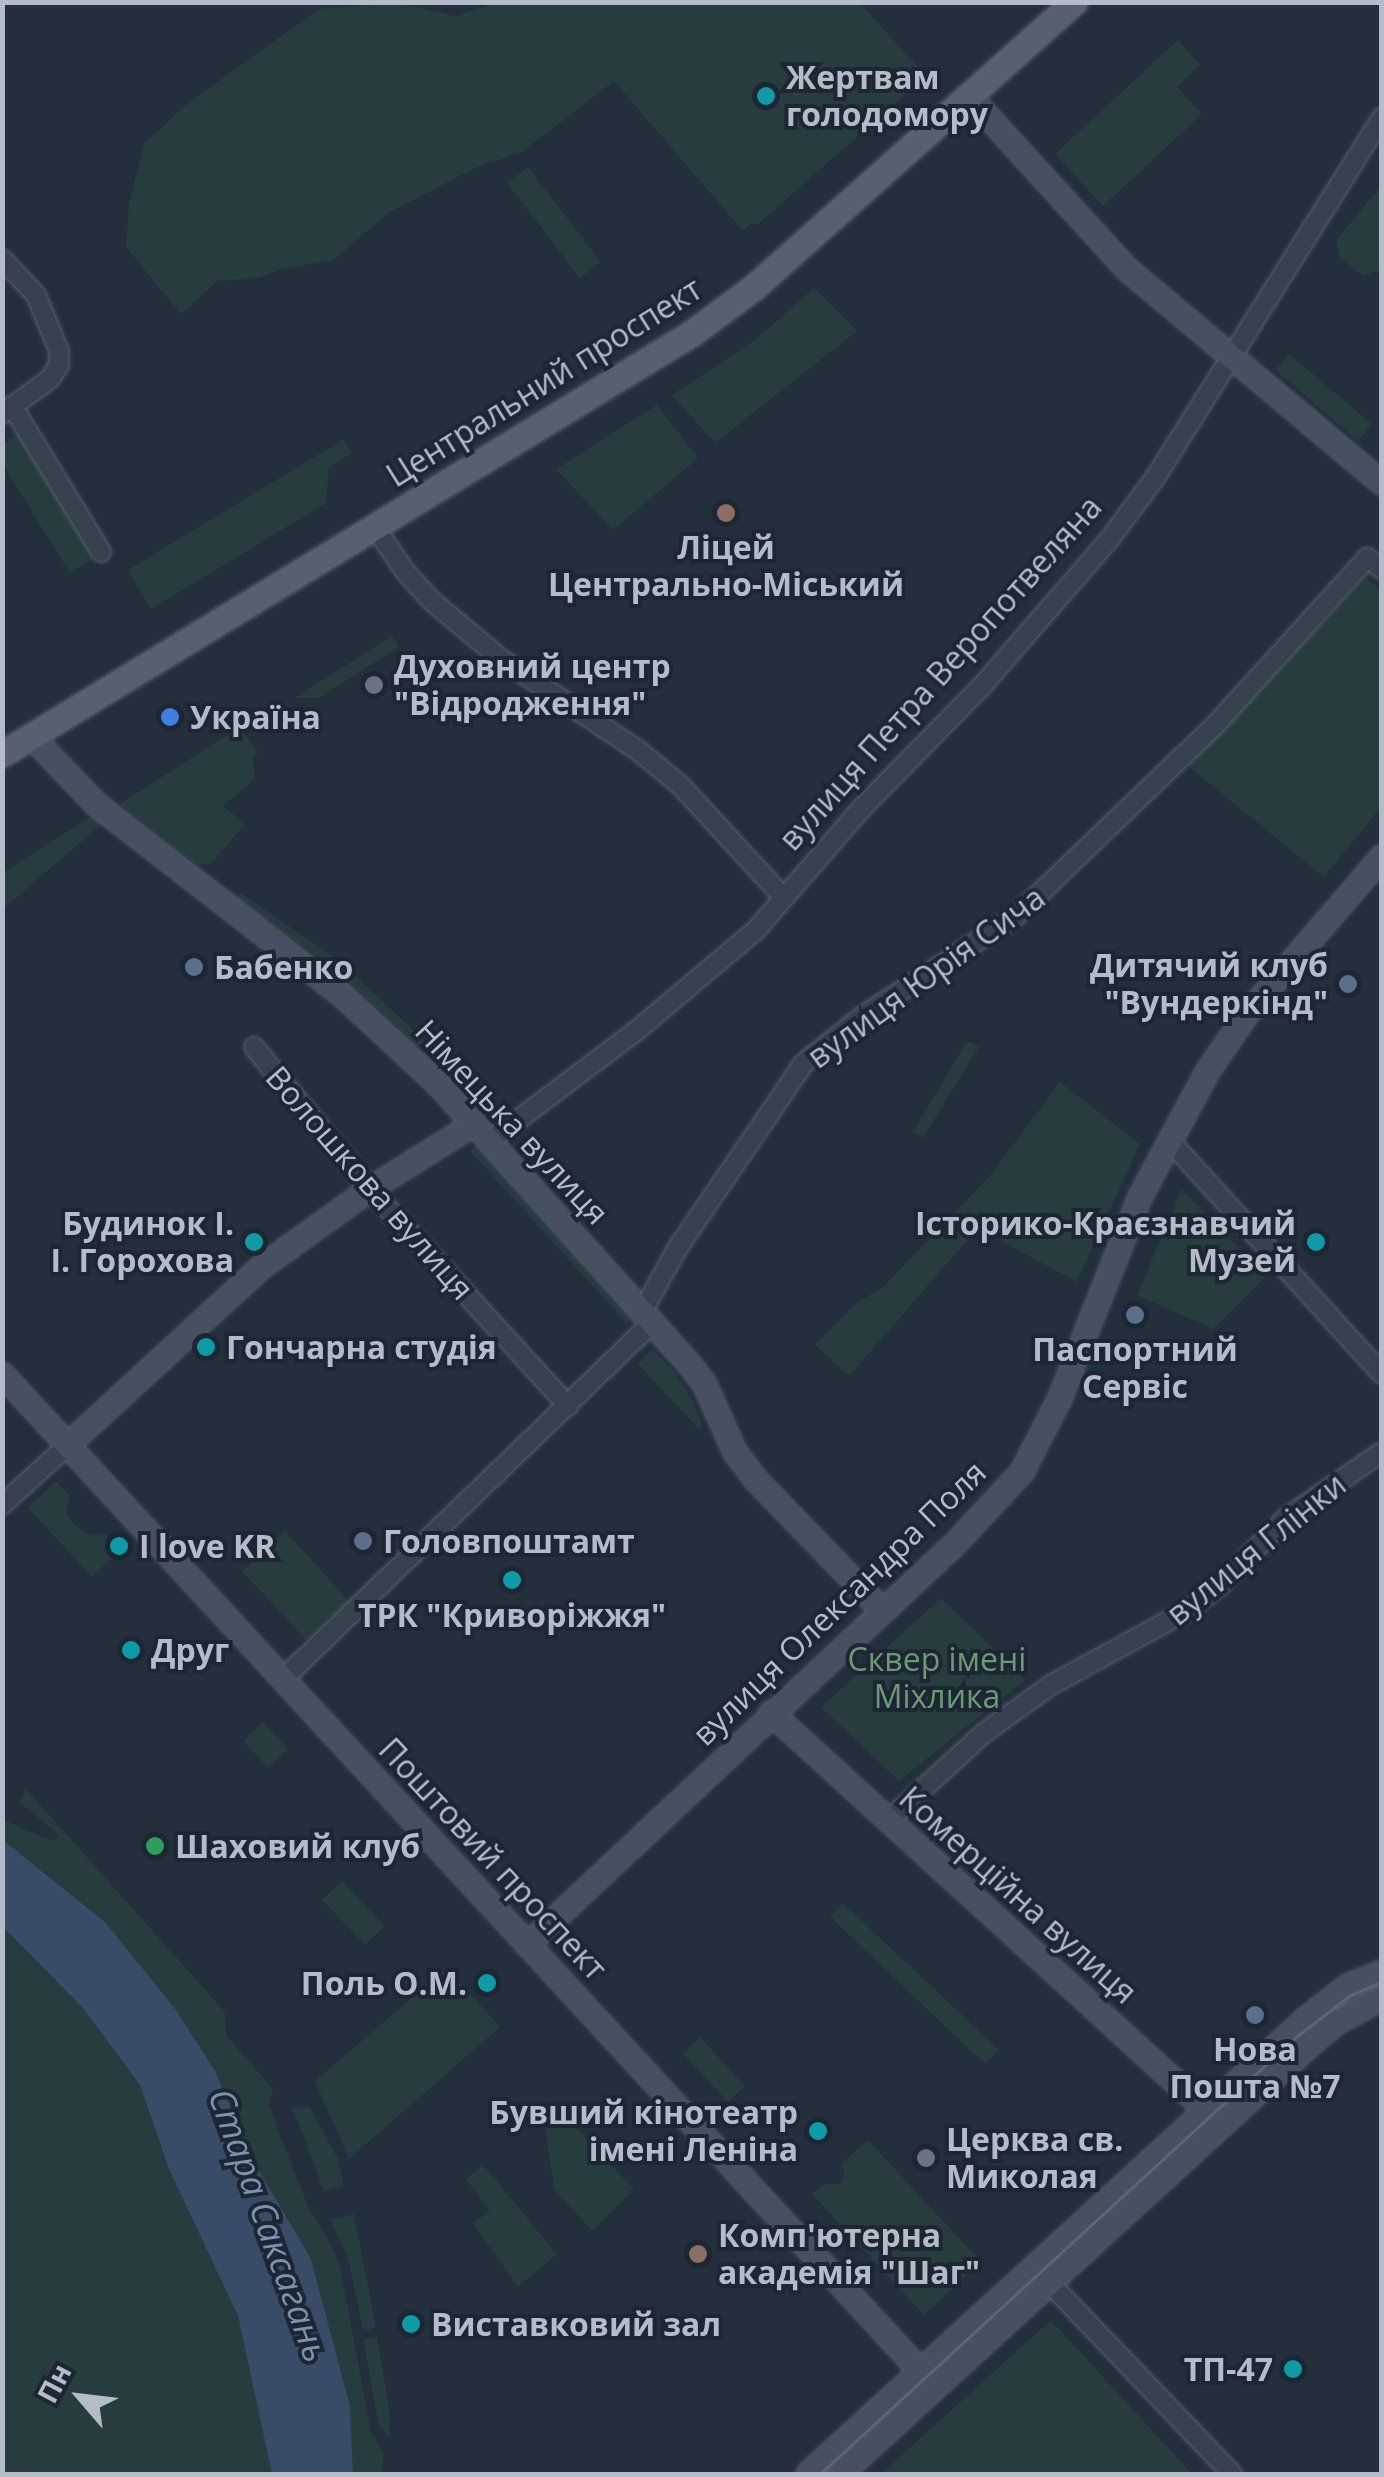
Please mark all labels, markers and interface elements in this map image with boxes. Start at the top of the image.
place label: Жертвам голодомору [786,59,988,134]
marker: Жертвам голодомору [755,85,777,107]
street label: Центральний проспект [379,269,709,495]
street label: вулиця Петра Веропотвеляна [771,488,1109,858]
marker: Ліцей Центрально-Міський [715,502,737,524]
place label: Ліцей Центрально-Міський [548,529,904,604]
place label: Духовний центр "Відродження" [394,648,671,723]
marker: Духовний центр "Відродження" [363,674,385,696]
place label: Україна [190,698,321,736]
marker: Україна [159,706,181,728]
street label: вулиця Юрія Сича [800,878,1052,1076]
place label: Дитячий клуб "Вундеркінд" [1090,947,1328,1022]
place label: Бабенко [214,948,353,986]
marker: Бабенко [183,956,205,978]
marker: Дитячий клуб "Вундеркінд" [1337,973,1359,995]
street label: Німецька вулиця [407,1012,617,1232]
street label: Волошкова вулиця [258,1058,482,1308]
place label: Будинок І. І. Горохова [50,1205,234,1280]
place label: Історико-Краєзнавчий Музей [915,1205,1296,1280]
marker: Будинок І. І. Горохова [243,1231,265,1253]
marker: Історико-Краєзнавчий Музей [1305,1231,1327,1253]
marker: Паспортний Сервіс [1124,1304,1146,1326]
place label: Гончарна студія [226,1328,497,1366]
place label: Паспортний Сервіс [1032,1331,1238,1406]
marker: Гончарна студія [195,1336,217,1358]
street label: вулиця Олександра Поля [684,1453,994,1753]
street label: вулиця Глінки [1159,1465,1353,1633]
place label: Головпоштамт [383,1522,635,1560]
place label: I love KR [139,1527,275,1565]
marker: Головпоштамт [352,1530,374,1552]
marker: I love KR [108,1535,130,1557]
marker: ТРК "Криворіжжя" [501,1569,523,1591]
place label: ТРК "Криворіжжя" [358,1596,666,1634]
place label: Друг [151,1631,229,1669]
marker: Друг [120,1639,142,1661]
park label: Сквер імені Міхлика [848,1641,1026,1716]
street label: Поштовий проспект [371,1730,615,1988]
street label: Комерційна вулиця [892,1779,1144,2011]
place label: Шаховий клуб [175,1827,420,1865]
marker: Шаховий клуб [144,1835,166,1857]
place label: Поль О.М. [301,1964,467,2002]
marker: Поль О.М. [476,1972,498,1994]
marker: Нова Пошта №7 [1244,2004,1266,2026]
place label: Нова Пошта №7 [1169,2031,1341,2106]
water label: Стара Саксагань [200,2083,338,2367]
place label: Бувший кінотеатр імені Леніна [489,2094,798,2169]
marker: Бувший кінотеатр імені Леніна [807,2120,829,2142]
place label: Церква св. Миколая [946,2121,1123,2196]
marker: Церква св. Миколая [915,2147,937,2169]
place label: Комп'ютерна академія "Шаг" [718,2217,980,2292]
marker: Комп'ютерна академія "Шаг" [687,2243,709,2265]
place label: Виставковий зал [431,2305,721,2343]
marker: Виставковий зал [400,2313,422,2335]
north arrow [30,2347,130,2447]
place label: ТП-47 [1184,2350,1273,2388]
text: Пн [27,2357,80,2409]
marker: ТП-47 [1282,2358,1304,2380]

